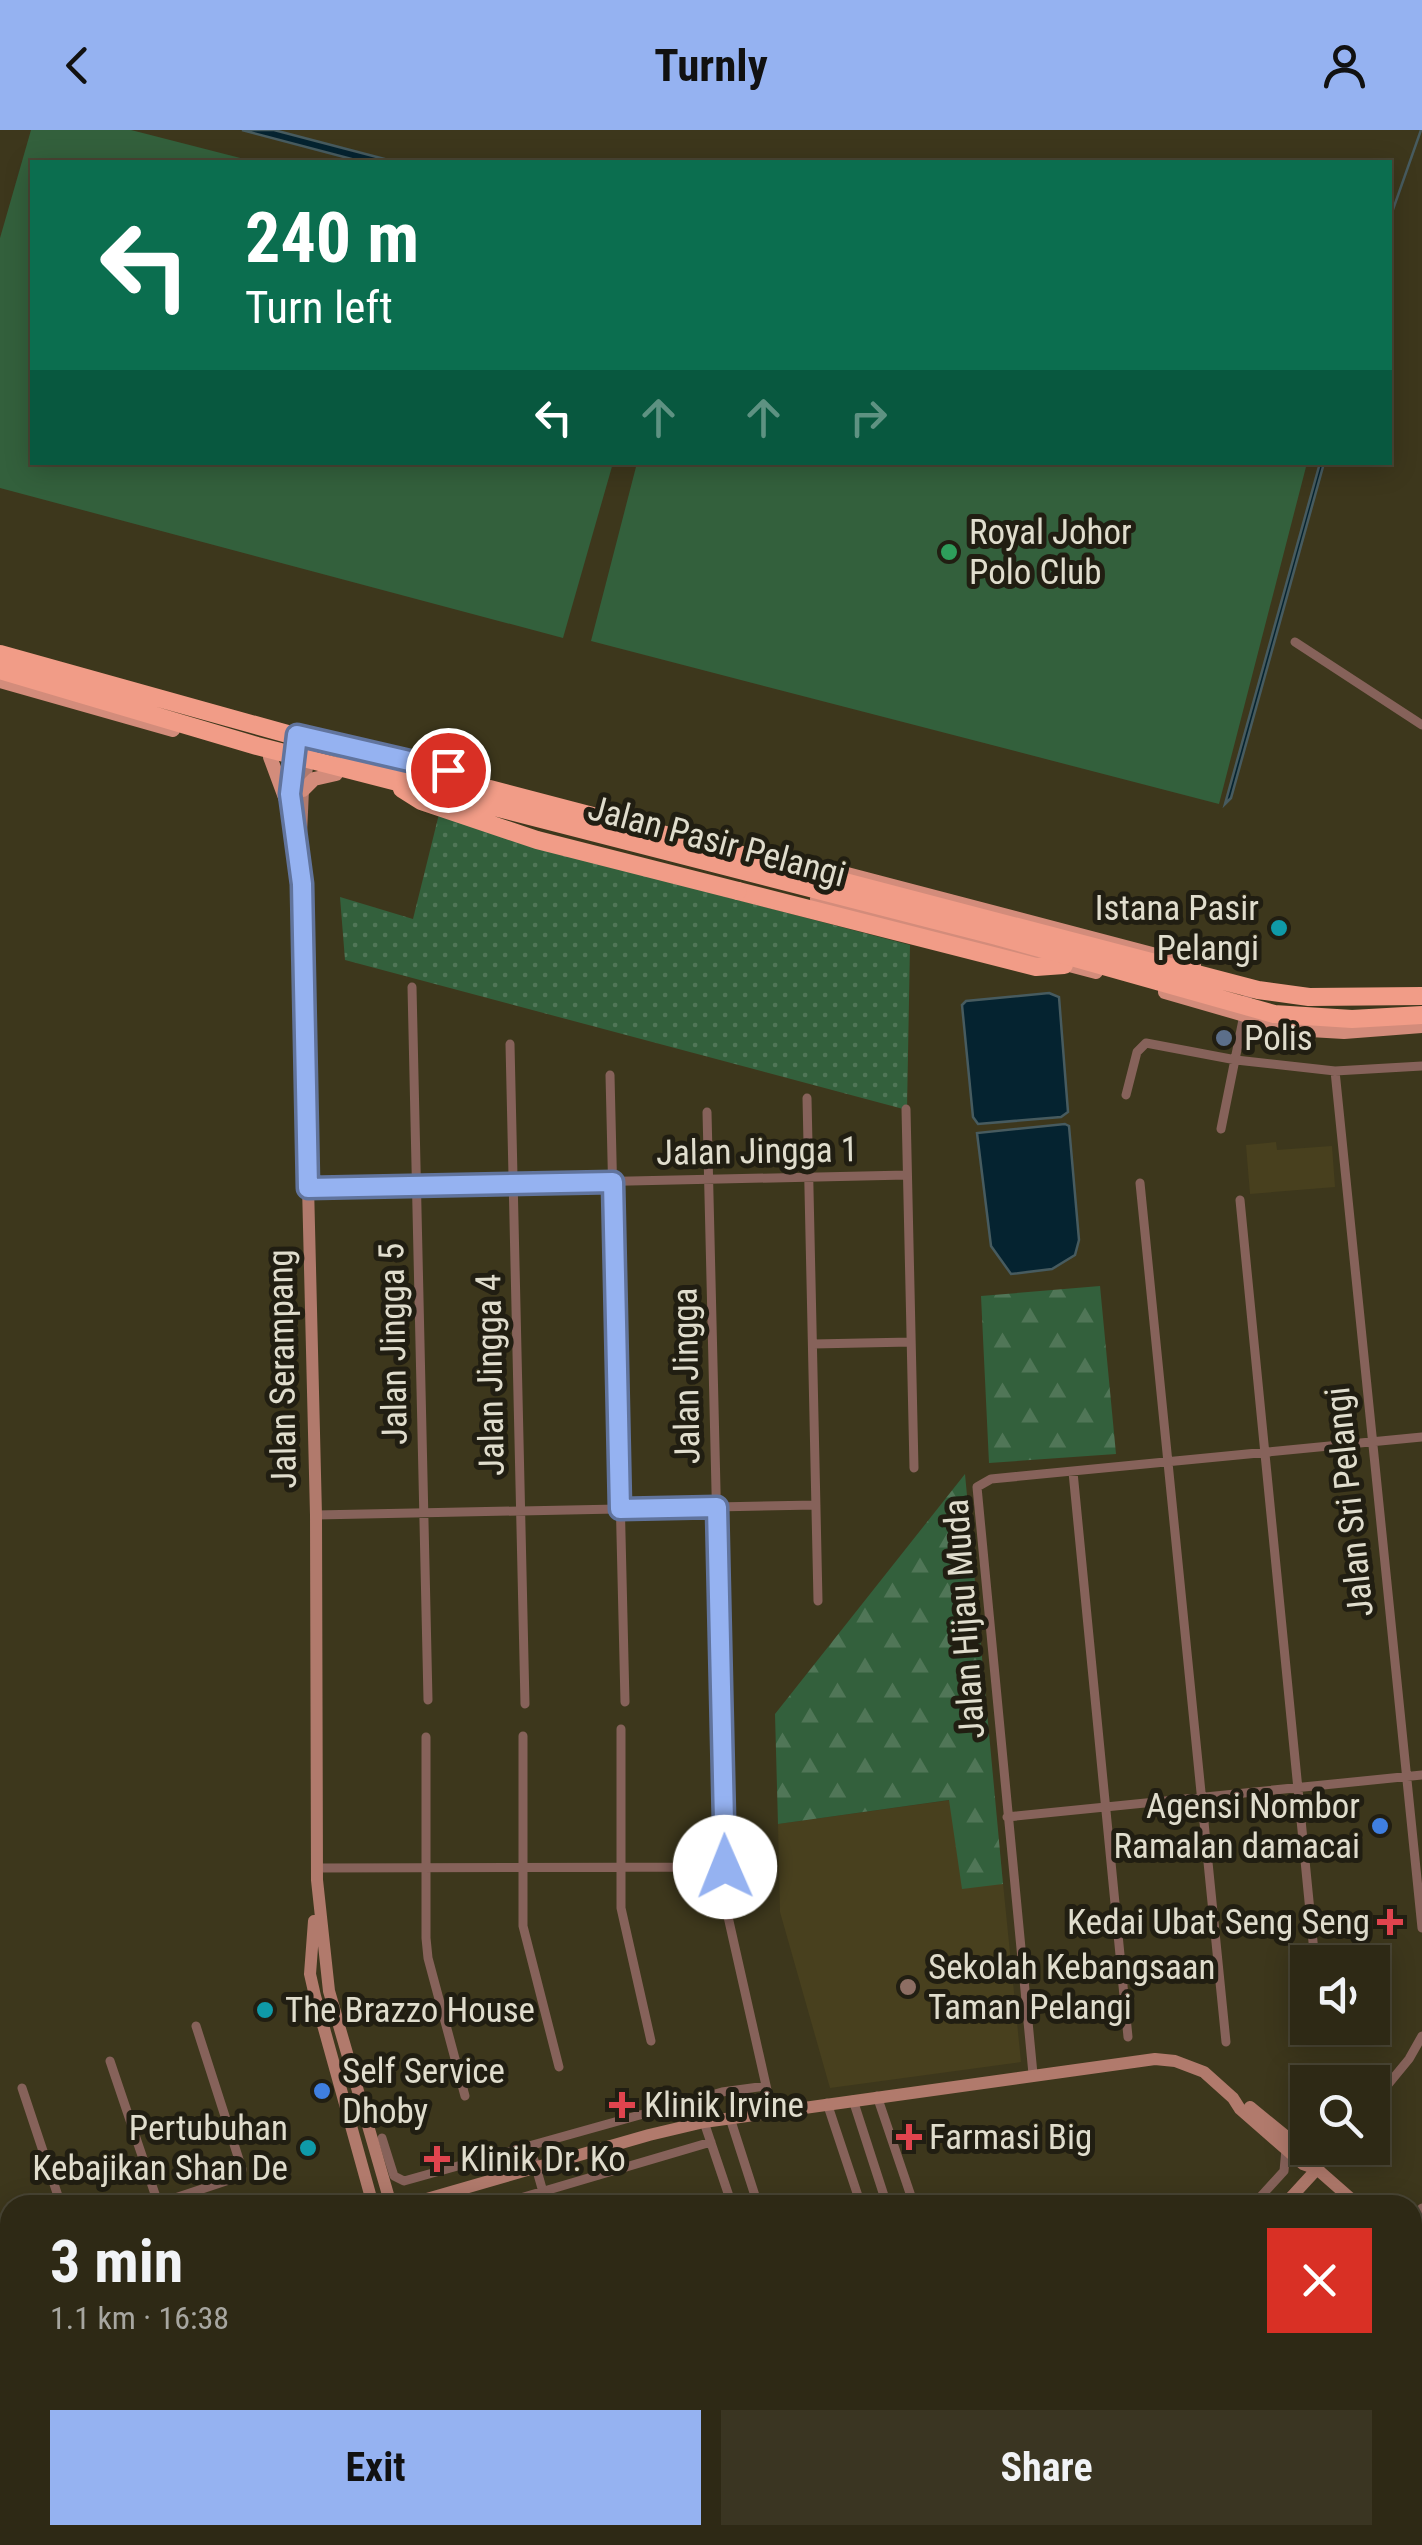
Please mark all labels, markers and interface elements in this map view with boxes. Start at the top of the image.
icon: back [50,38,105,93]
icon: person [1317,38,1372,93]
text: Turnly [654,39,768,92]
text: 240 m [245,197,419,279]
icon: left [80,200,210,330]
text: Turn left [245,281,393,334]
icon: left [526,390,581,445]
icon: ahead [631,390,686,445]
icon: ahead [736,390,791,445]
icon: right [841,390,896,445]
place label: Royal Johor Polo Club [969,512,1132,593]
marker: Royal Johor Polo Club [938,541,960,563]
pin [406,728,491,813]
icon: arrive [421,743,476,798]
street label: Jalan Pasir Pelangi [584,787,850,896]
place label: Istana Pasir Pelangi [1095,888,1259,969]
marker: Istana Pasir Pelangi [1268,917,1290,939]
place label: Polis [1244,1018,1313,1059]
marker: Polis [1213,1027,1235,1049]
street label: Jalan Jingga 1 [656,1129,858,1174]
street label: Jalan Jingga 5 [371,1243,416,1445]
street label: Jalan Serampang [260,1249,305,1489]
street label: Jalan Jingga 4 [468,1274,513,1476]
street label: Jalan Jingga [664,1287,709,1465]
street label: Jalan Sri Pelangi [1317,1385,1382,1619]
street label: Jalan Hijau Muda [936,1498,993,1740]
place label: Agensi Nombor Ramalan damacai [1114,1786,1360,1867]
position arrow [673,1815,777,1919]
marker: Agensi Nombor Ramalan damacai [1369,1815,1391,1837]
place label: Kedai Ubat Seng Seng [1067,1902,1370,1943]
marker: Kedai Ubat Seng Seng [1379,1911,1401,1933]
map controls [1290,1945,1390,2165]
button: sound [1290,1945,1390,2045]
place label: Sekolah Kebangsaan Taman Pelangi [928,1947,1215,2028]
marker: Sekolah Kebangsaan Taman Pelangi [897,1976,919,1998]
place label: The Brazzo House [285,1990,535,2031]
marker: The Brazzo House [254,1999,276,2021]
place label: Self Service Dhoby [342,2051,505,2132]
button: search [1290,2065,1390,2165]
marker: Self Service Dhoby [311,2080,333,2102]
place label: Klinik Irvine [644,2085,804,2126]
marker: Klinik Irvine [609,2092,635,2118]
place label: Pertubuhan Kebajikan Shan De [32,2108,288,2189]
place label: Farmasi Big [929,2117,1092,2158]
marker: Farmasi Big [898,2126,920,2148]
marker: Pertubuhan Kebajikan Shan De [297,2137,319,2159]
place label: Klinik Dr. Ko [460,2139,626,2180]
marker: Klinik Dr. Ko [424,2146,450,2172]
text: 3 min [50,2226,183,2297]
button: close [1267,2228,1372,2333]
text: 1.1 km · 16:38 [50,2299,229,2337]
button: Exit [50,2410,701,2525]
button: Share [721,2410,1372,2525]

